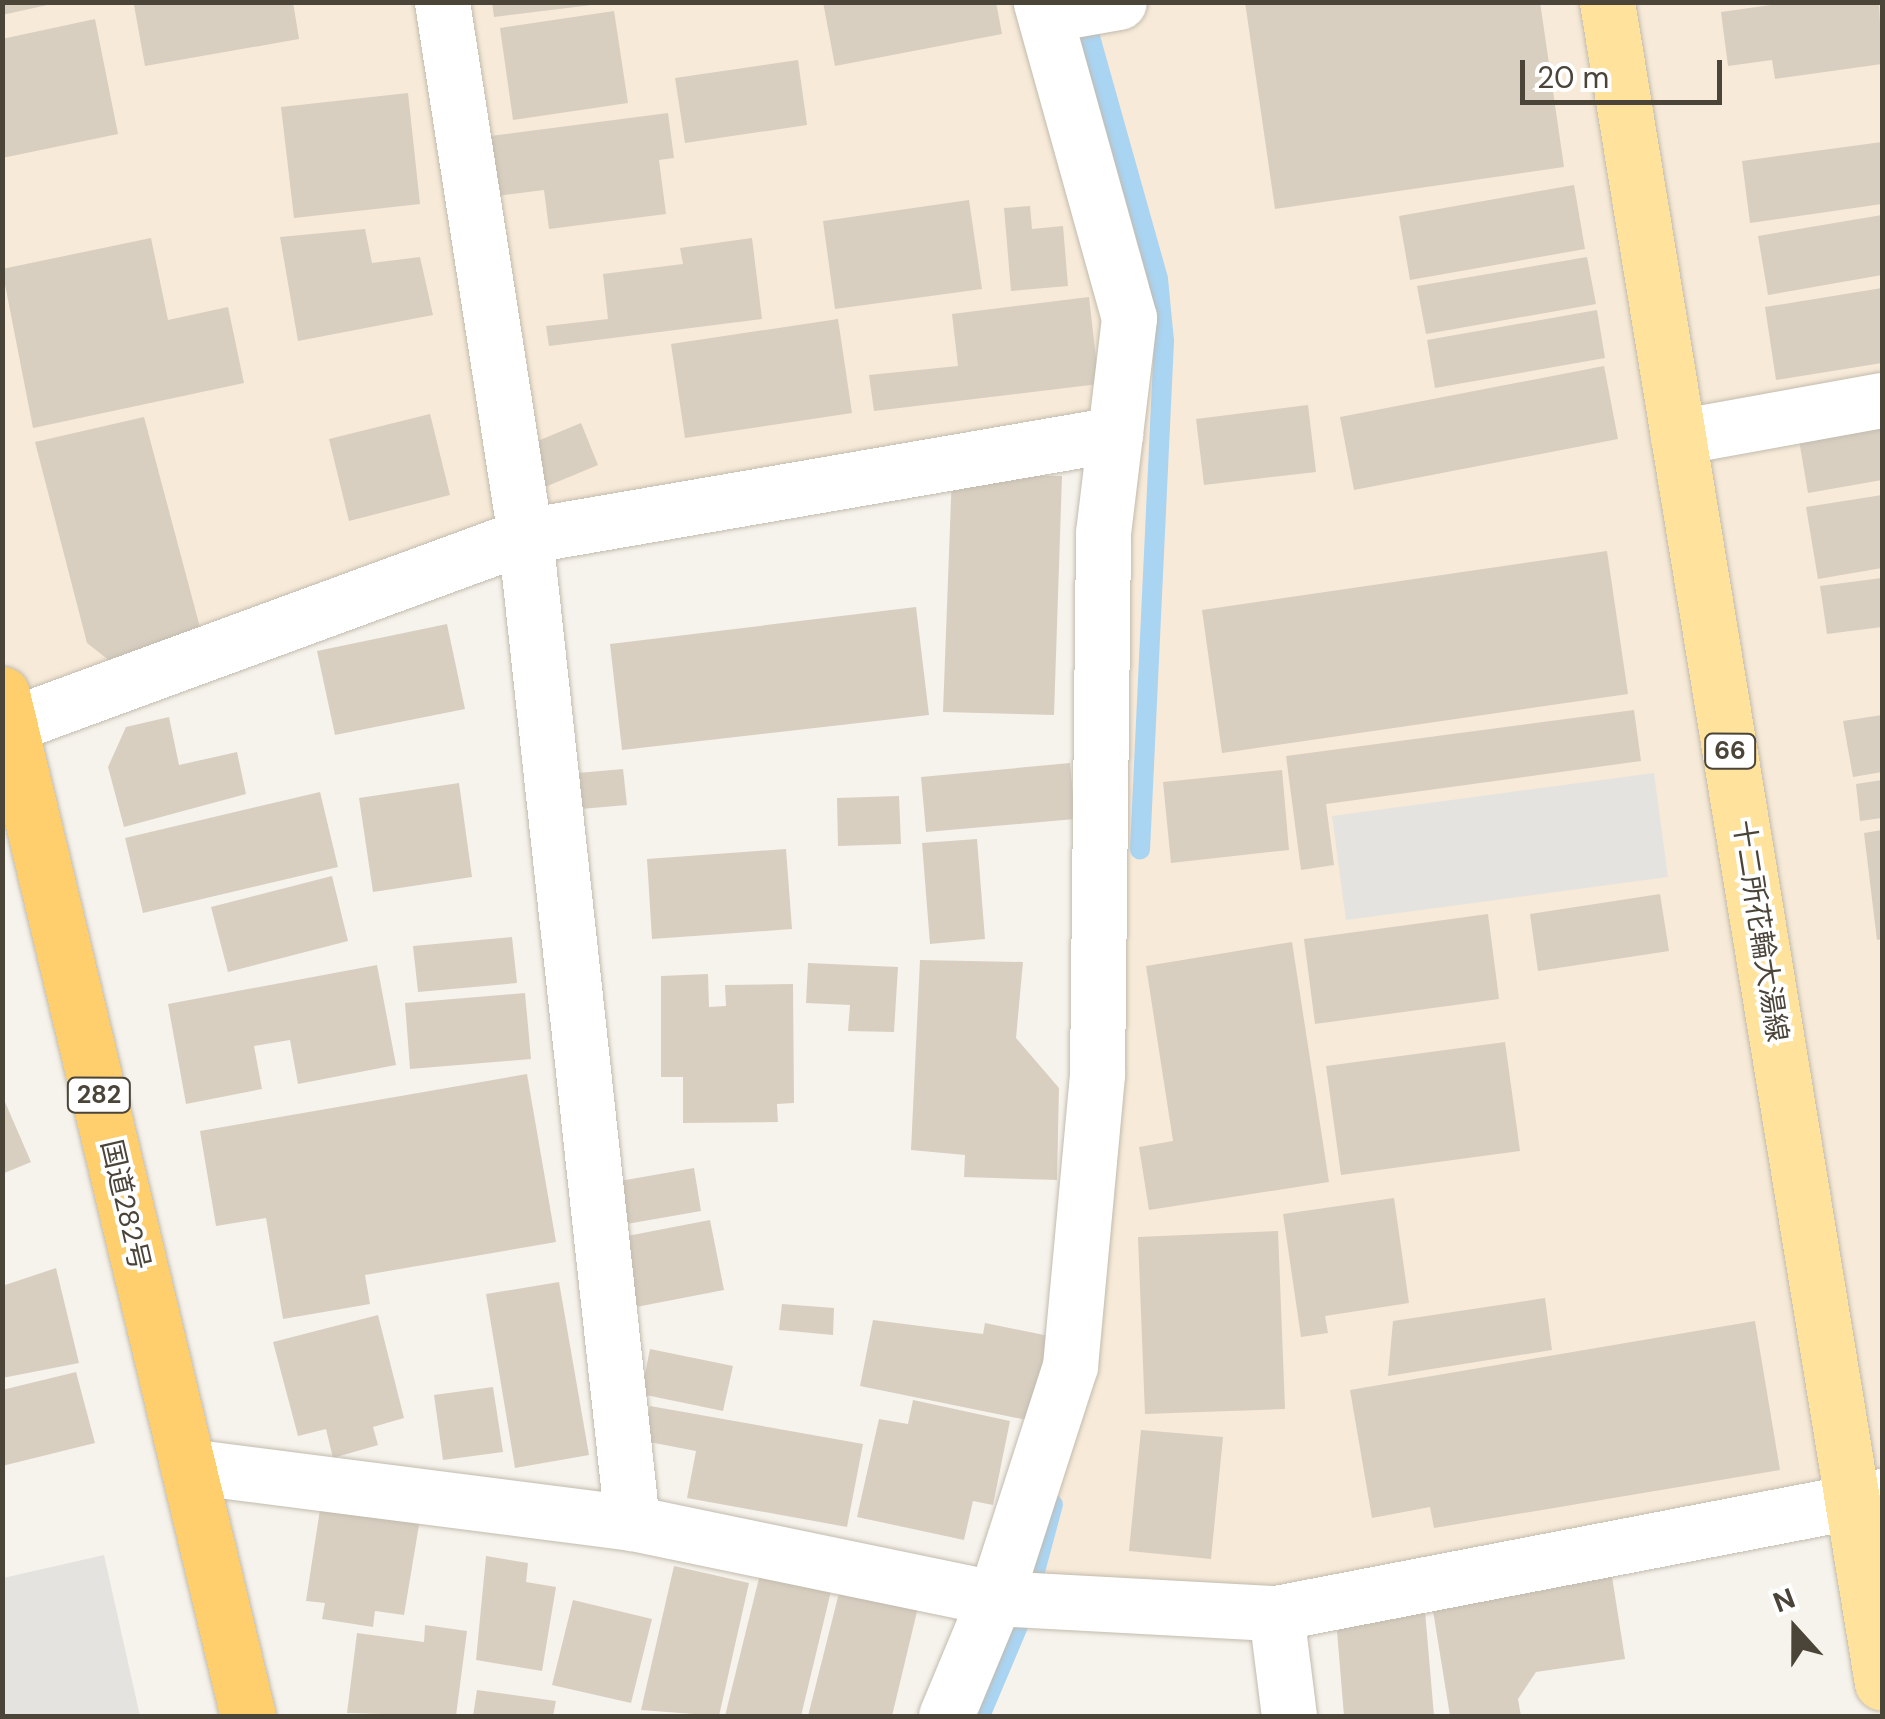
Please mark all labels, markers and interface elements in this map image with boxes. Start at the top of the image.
scale bar [1525,40,1728,102]
text: 20 m [1537,58,1609,97]
road number: 66 [1702,731,1758,771]
street label: 十二所花輪大湯線 [1726,818,1794,1044]
road number: 282 [66,1075,132,1115]
street label: 国道282号 [94,1137,156,1273]
north arrow [1745,1579,1845,1679]
text: N [1768,1580,1800,1621]

